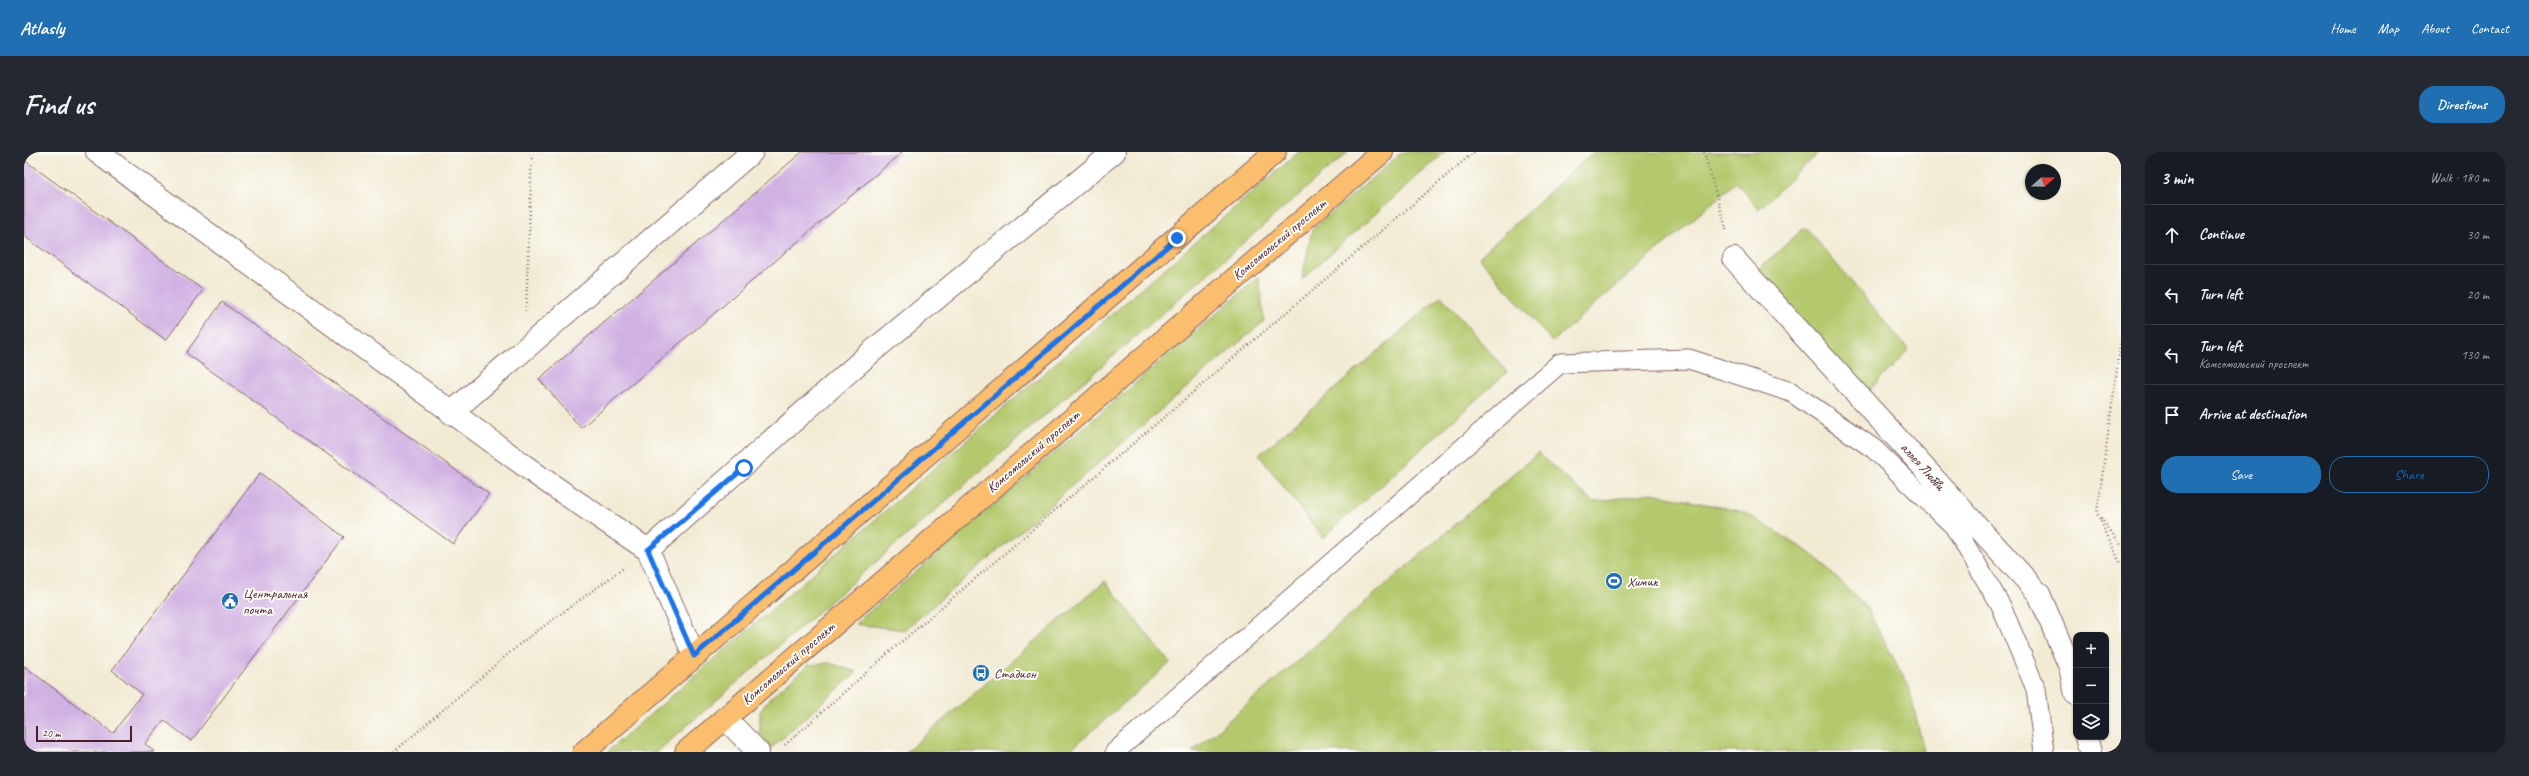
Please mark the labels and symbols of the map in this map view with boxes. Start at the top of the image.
north arrow [2025,164,2061,200]
street label: Комсомольский проспект [1229,194,1331,284]
route end [1168,229,1186,247]
street label: Комсомольский проспект [983,406,1084,496]
street label: аллея Любви [1897,439,1949,494]
route start [735,459,753,477]
sports icon: Химик [1604,571,1624,591]
place label: Химик [1627,573,1660,590]
place label: Центральная почта [243,585,308,618]
public building icon: Центральная почта [220,591,240,611]
street label: Комсомольский проспект [738,618,839,708]
bus stop icon: Стадион [971,663,991,683]
place label: Стадион [994,665,1037,682]
scale bar [36,724,132,743]

